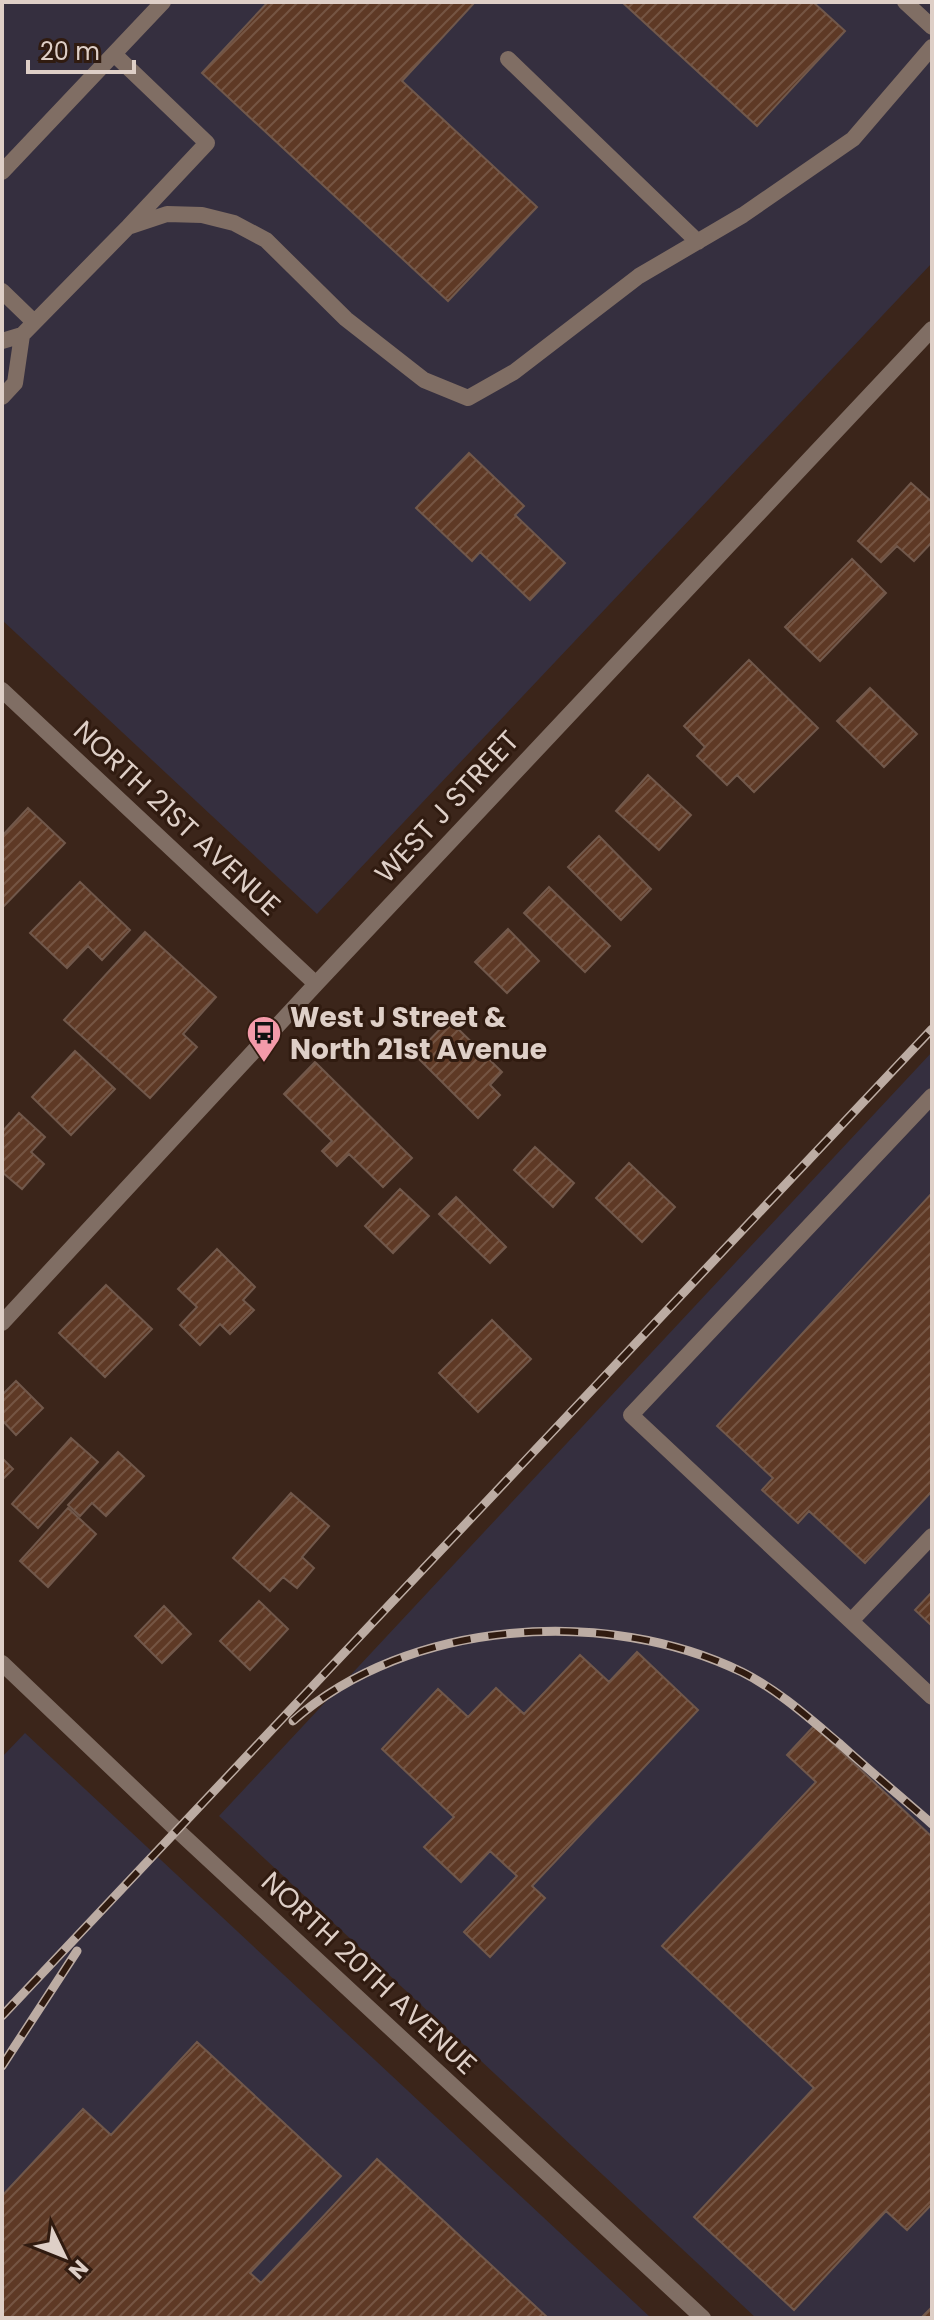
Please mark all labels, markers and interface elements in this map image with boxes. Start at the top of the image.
scale bar [28,24,134,74]
text: 20 m [40,35,100,68]
street label: NORTH 21ST AVENUE [65,712,289,924]
street label: WEST J STREET [366,722,528,892]
place label: West J Street & North 21st Avenue [290,998,547,1069]
bus stop icon: West J Street & North 21st Avenue [245,1014,283,1064]
street label: NORTH 20TH AVENUE [253,1863,485,2083]
north arrow [24,2216,104,2296]
text: N [61,2253,95,2286]

